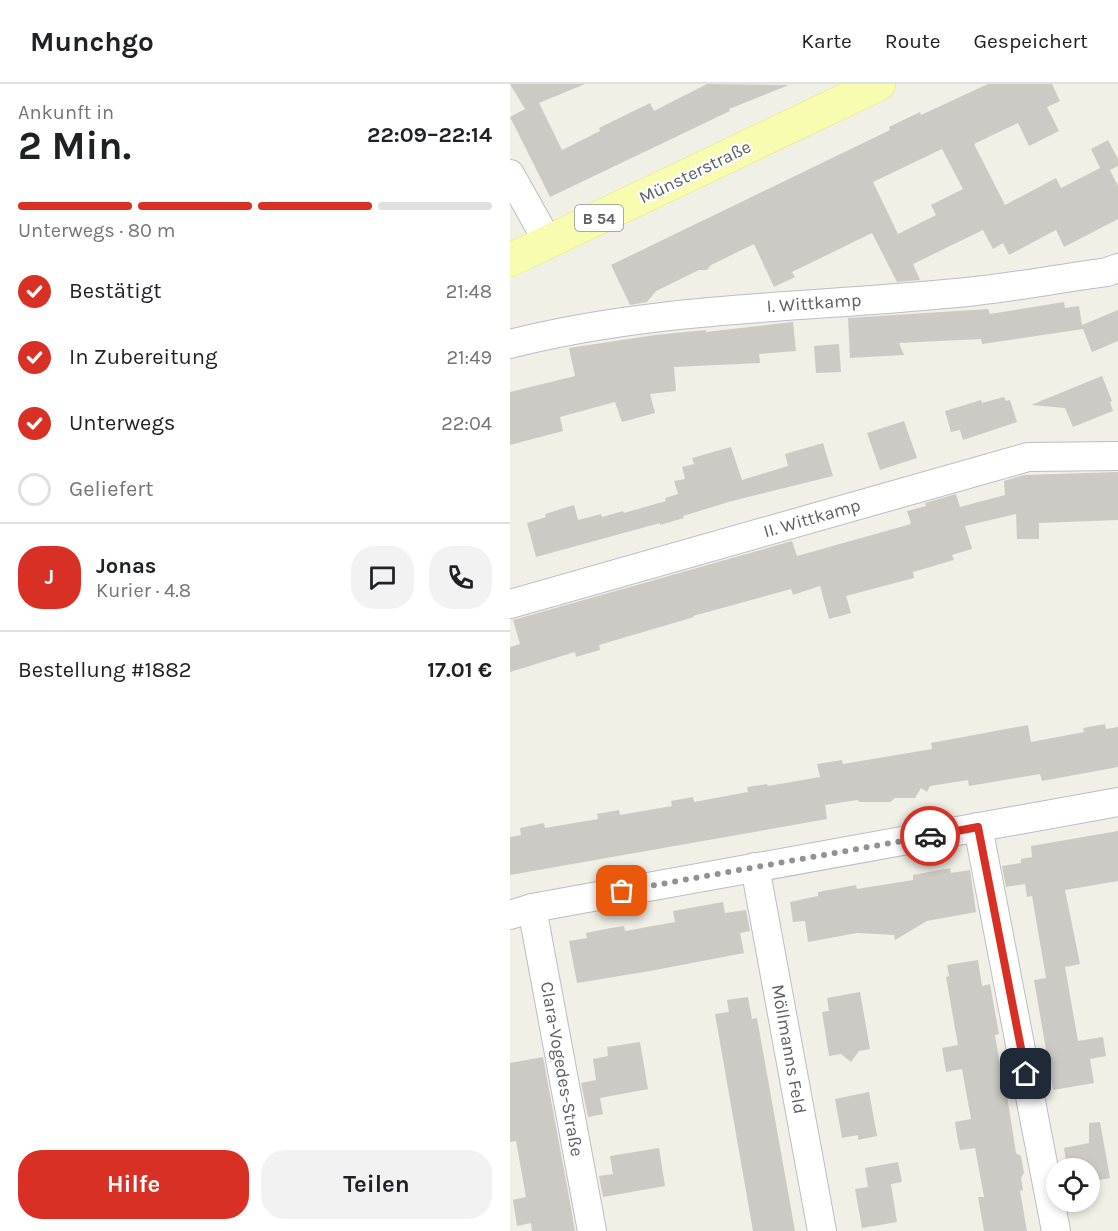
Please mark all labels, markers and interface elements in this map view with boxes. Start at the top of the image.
text: Munchgo [30,25,154,58]
text: Karte [801,29,852,53]
text: Route [885,29,941,53]
text: Gespeichert [974,29,1088,53]
text: Ankunft in [18,101,114,124]
text: 22:09–22:14 [367,122,492,148]
text: 2 Min. [18,123,131,169]
street label: Münsterstraße [635,135,755,209]
road number: B 54 [575,205,623,231]
text: Unterwegs · 80 m [18,219,175,242]
icon: check [18,275,51,308]
text: Bestätigt [69,278,161,304]
text: 21:48 [446,280,492,303]
street label: I. Wittkamp [766,289,862,317]
icon: check [18,341,51,374]
text: In Zubereitung [69,344,217,370]
text: 21:49 [446,346,492,369]
icon: check [18,407,51,440]
text: Unterwegs [69,410,175,436]
text: 22:04 [441,412,492,435]
text: Geliefert [69,476,154,502]
street label: II. Wittkamp [761,494,863,542]
button: chat [351,546,414,609]
button: phone [429,546,492,609]
text: Jonas [96,553,156,579]
text: J [45,564,54,590]
text: Kurier · 4.8 [96,579,191,602]
text: Bestellung #1882 [18,657,191,683]
text: 17.01 € [427,657,492,683]
courier [900,806,960,866]
icon: car [914,820,947,853]
pin [596,865,647,916]
icon: bag [605,874,638,907]
street label: Clara-Vogedes-Straße [536,980,588,1158]
street label: Möllmanns Feld [767,982,811,1116]
pin [1000,1048,1051,1099]
icon: home [1009,1057,1042,1090]
button: Hilfe [18,1150,249,1219]
button: Teilen [261,1150,492,1219]
map controls [1046,1158,1100,1212]
button: locate [1046,1158,1100,1212]

